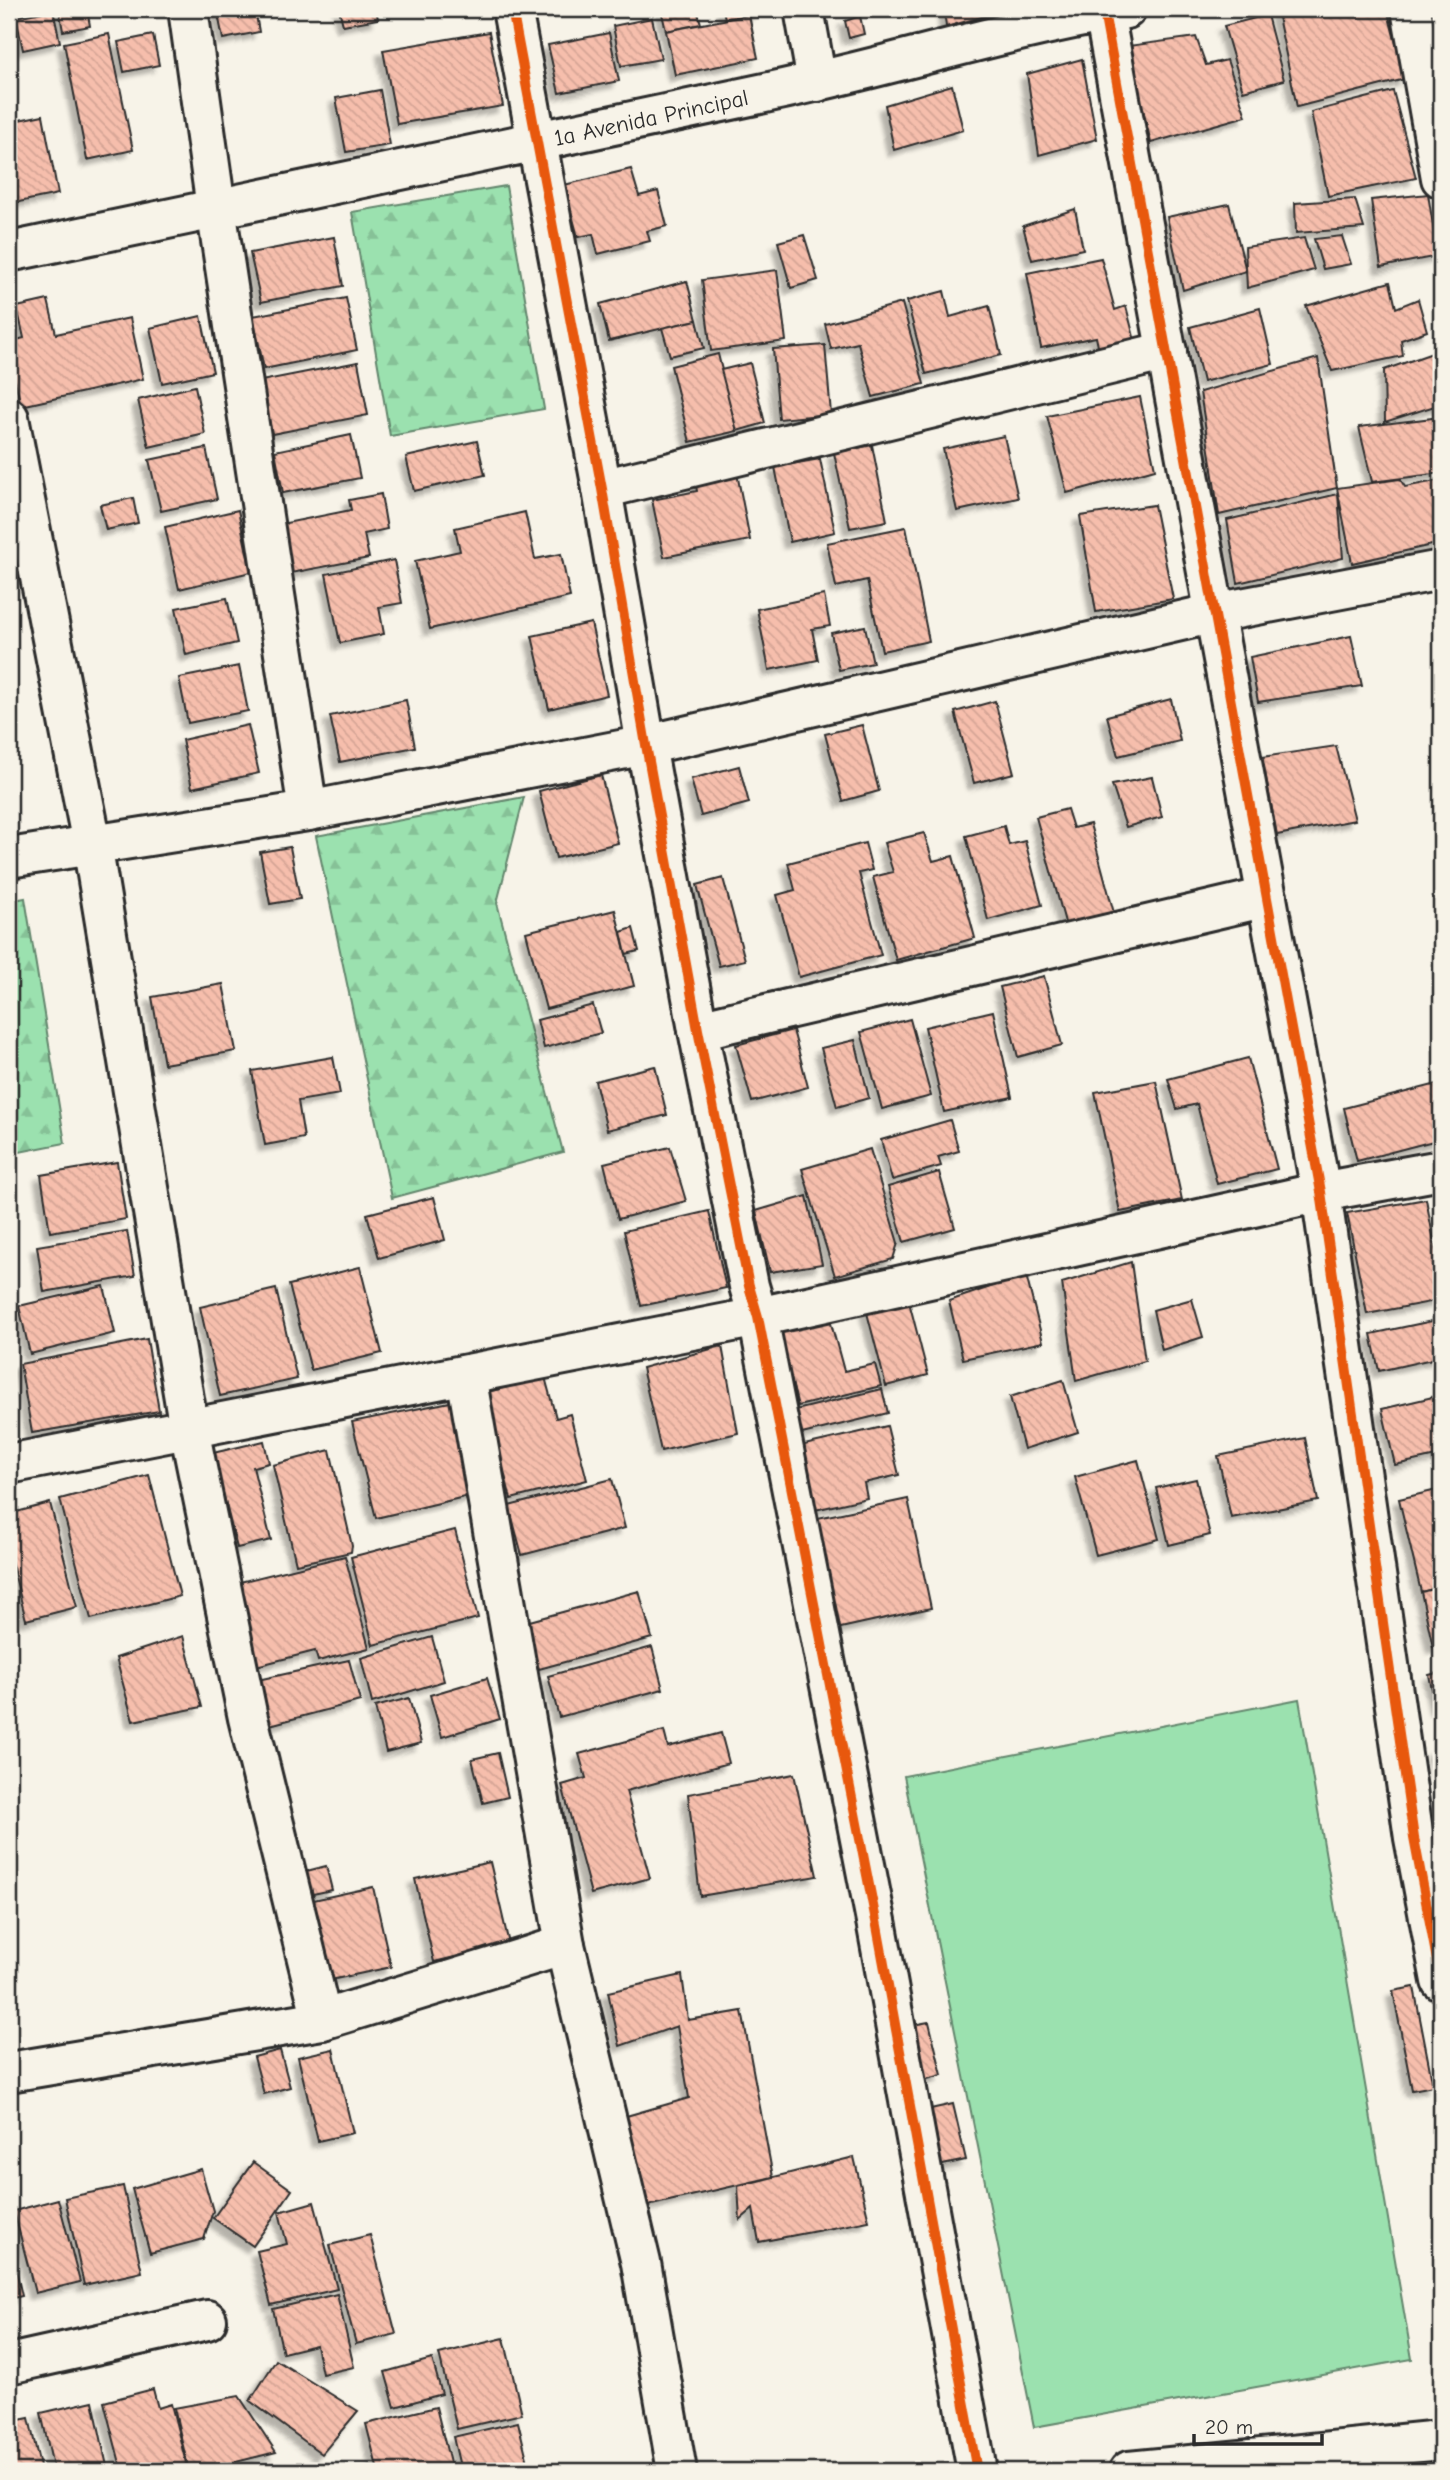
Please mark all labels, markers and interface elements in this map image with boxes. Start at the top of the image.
street label: 1a Avenida Principal [551,84,751,151]
scale bar [1194,2403,1322,2447]
text: 20 m [1205,2415,1253,2439]

